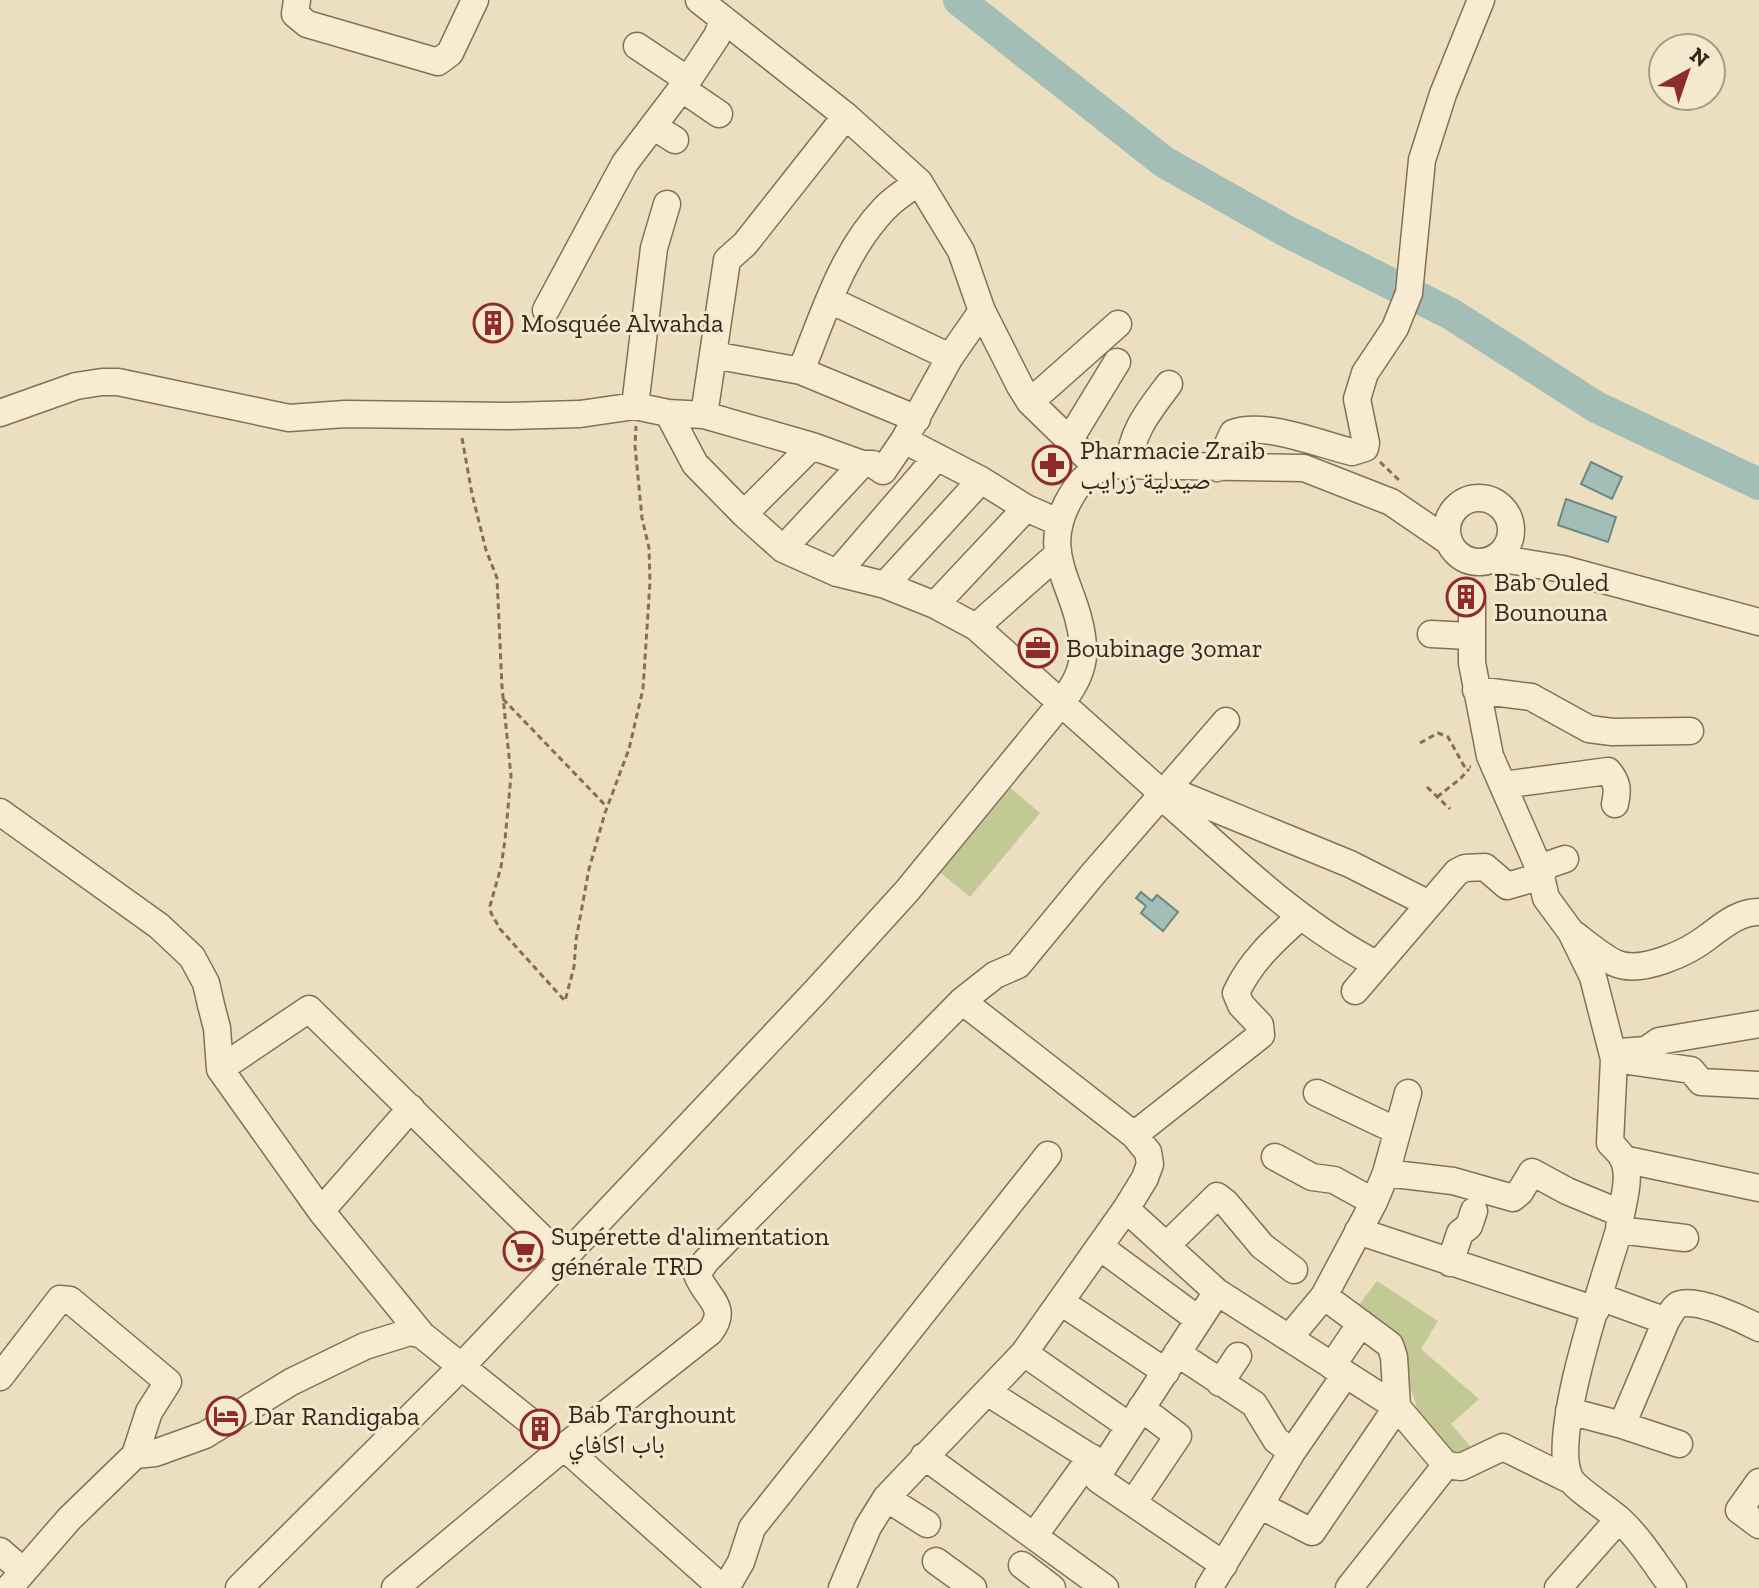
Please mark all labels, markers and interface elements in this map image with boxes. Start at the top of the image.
north arrow [1647,32,1727,112]
text: N [1684,41,1715,73]
building icon: Mosquée Alwahda [472,302,514,344]
place label: Mosquée Alwahda [521,307,724,339]
place label: Pharmacie Zraib صيدلية زرايب [1080,434,1265,496]
pharmacy icon: Pharmacie Zraib صيدلية زرايب [1031,444,1073,486]
place label: Bab Ouled Bounouna [1494,566,1609,628]
building icon: Bab Ouled Bounouna [1445,576,1487,618]
office icon: Boubinage 3omar [1017,627,1059,669]
place label: Boubinage 3omar [1066,632,1263,664]
place label: Supérette d'alimentation générale TRD [551,1220,829,1282]
supermarket icon: Supérette d'alimentation générale TRD [502,1230,544,1272]
hotel icon: Dar Randigaba [205,1395,247,1437]
place label: Bab Targhount باب اكافاي [568,1398,736,1465]
place label: Dar Randigaba [254,1400,420,1432]
building icon: Bab Targhount باب اكافاي [519,1408,561,1450]

